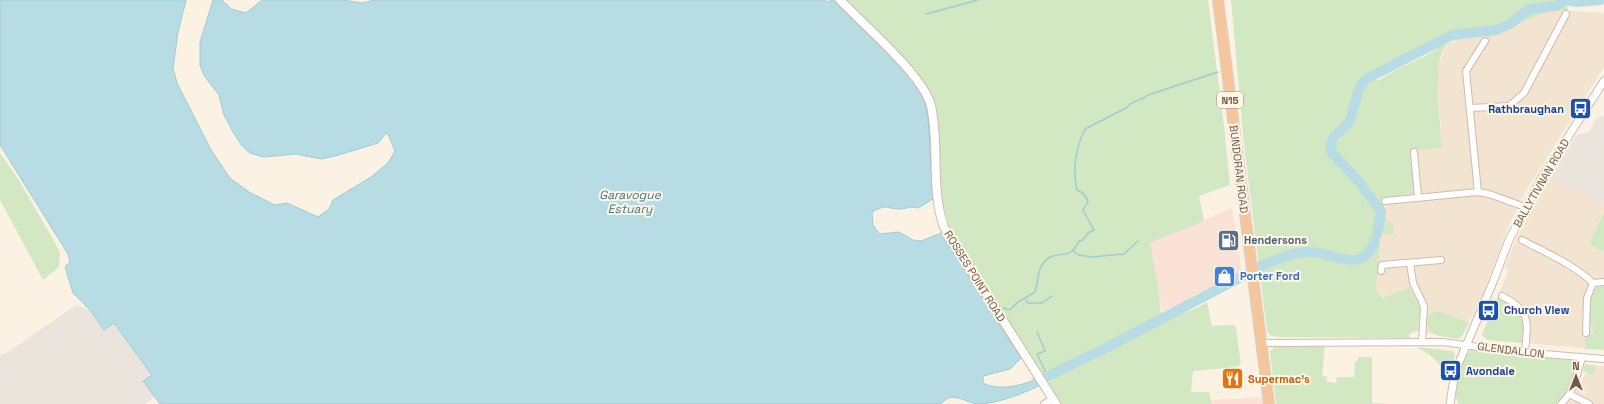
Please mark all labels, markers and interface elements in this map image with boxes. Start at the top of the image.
road number: N15 [1217,92,1243,108]
bus stop icon: Rathbraughan [1567,96,1593,122]
place label: Rathbraughan [1488,102,1564,116]
street label: BUNDORAN ROAD [1227,124,1251,214]
street label: BALLYTIVNAN ROAD [1510,136,1572,230]
water label: Garavogue Estuary [599,187,662,217]
fuel station icon: Hendersons [1216,227,1242,253]
street label: ROSSES POINT ROAD [941,228,1009,324]
place label: Hendersons [1244,233,1307,247]
shop icon: Porter Ford [1211,263,1237,289]
place label: Porter Ford [1240,269,1300,283]
bus stop icon: Church View [1475,297,1501,323]
place label: Church View [1504,303,1570,317]
street label: GLENDALLON [1477,339,1545,361]
north arrow [1556,356,1596,396]
bus stop icon: Avondale [1438,358,1464,384]
text: N [1572,359,1580,373]
place label: Avondale [1466,364,1515,378]
restaurant icon: Supermac's [1220,366,1246,392]
place label: Supermac's [1248,372,1310,386]

